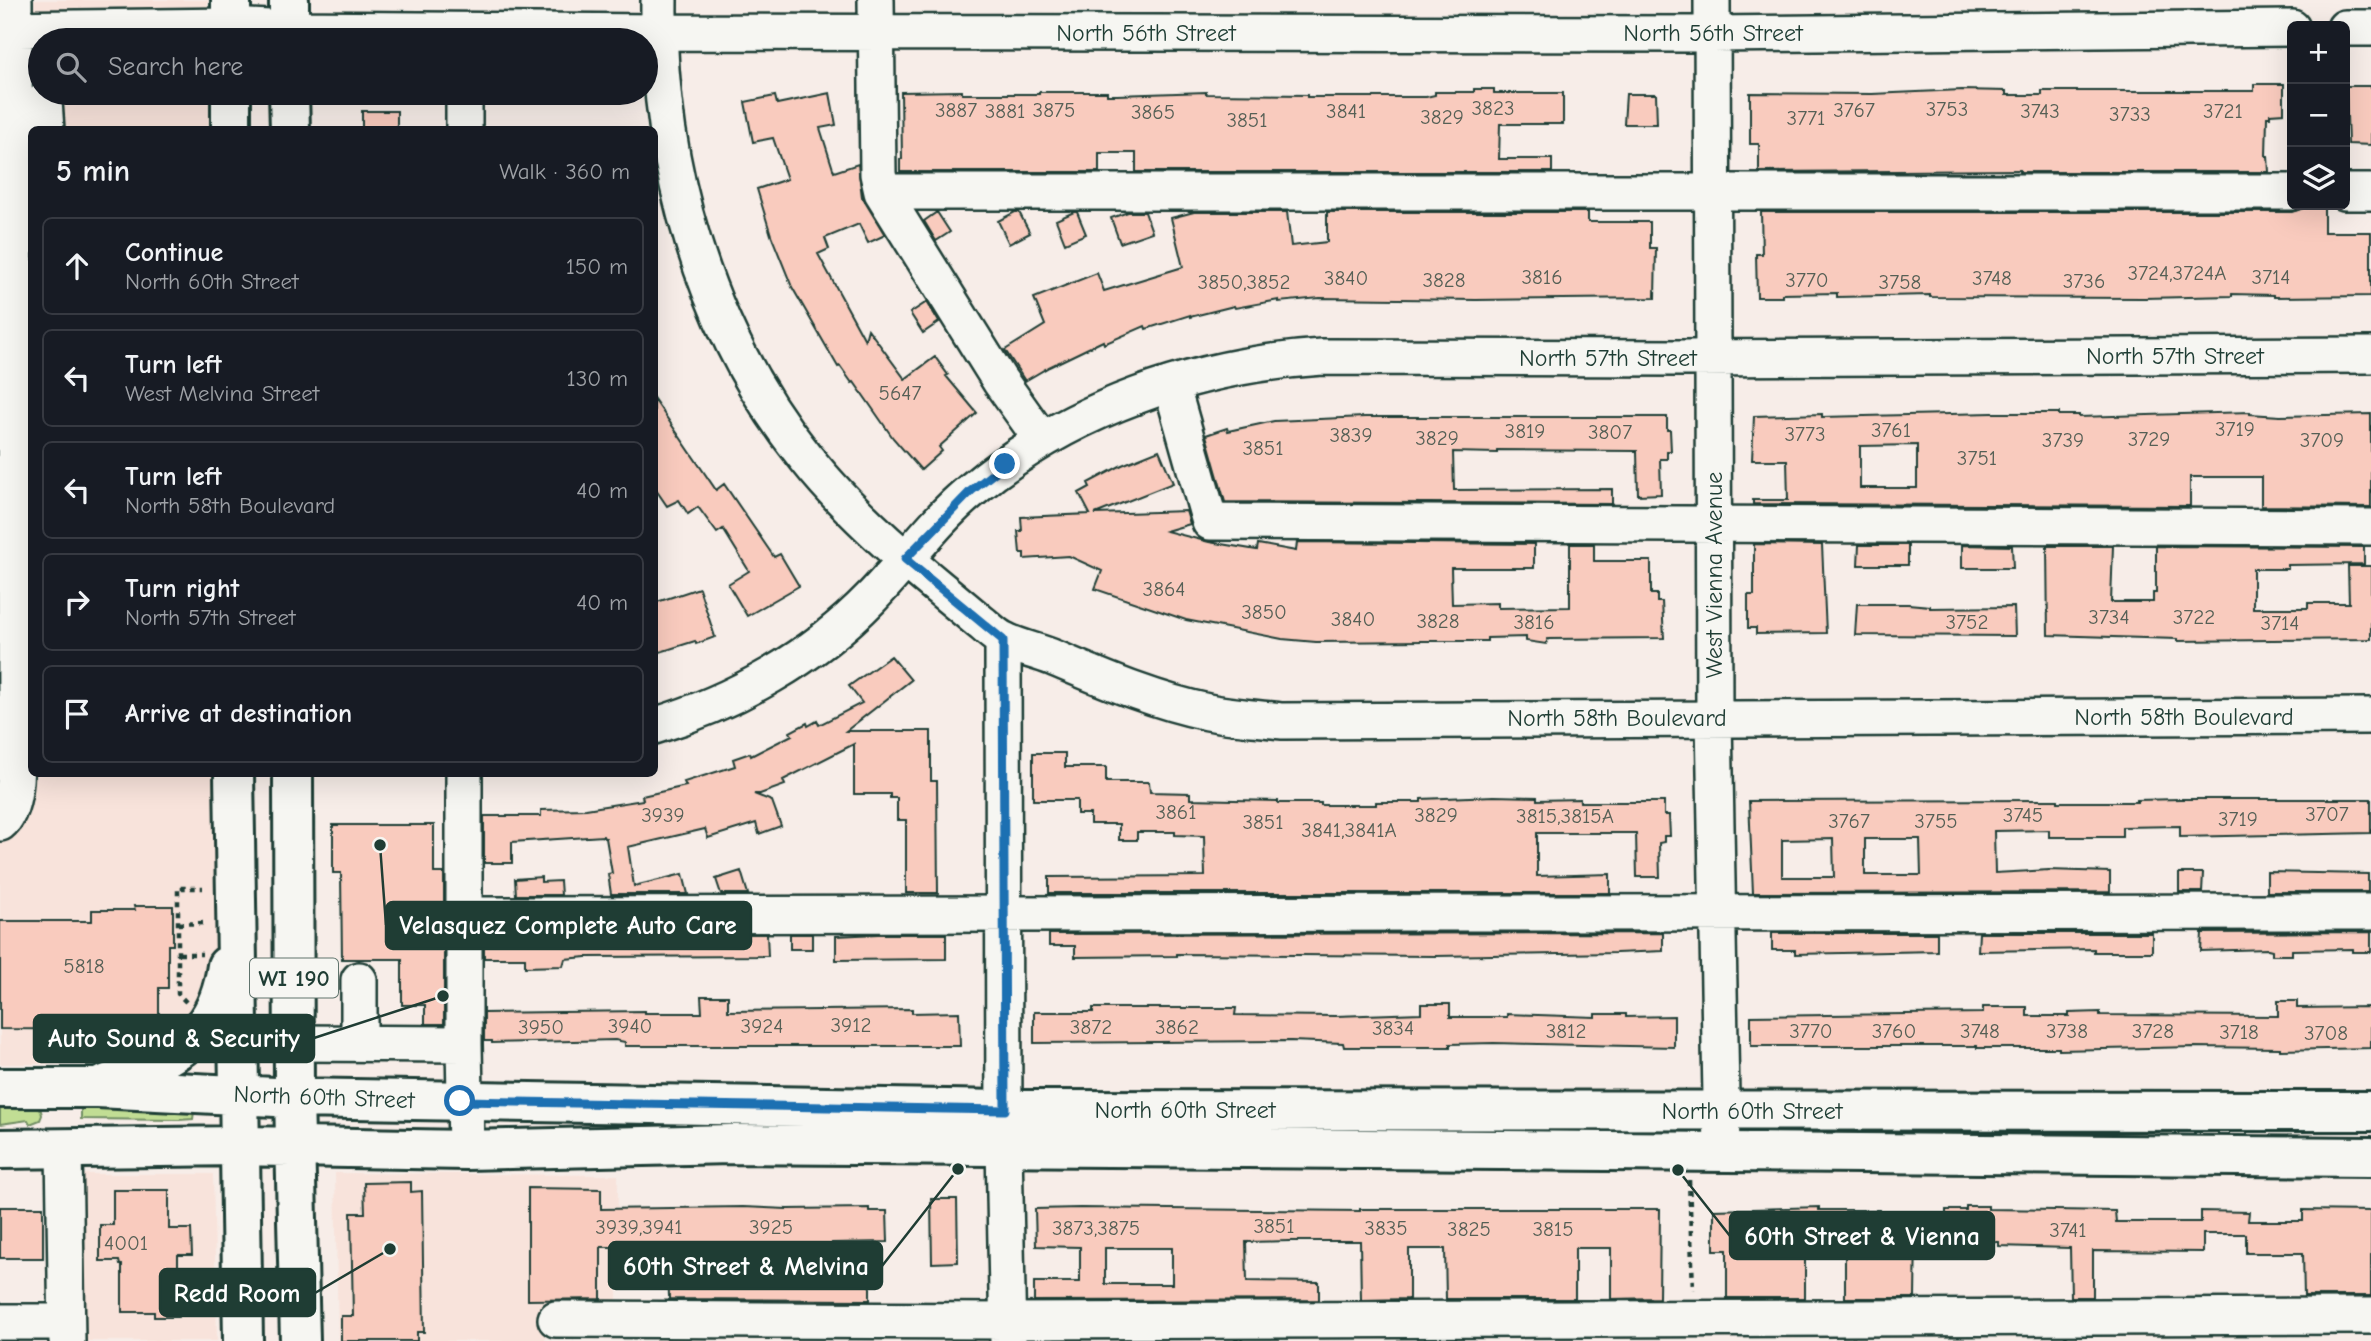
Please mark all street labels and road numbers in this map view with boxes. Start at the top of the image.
street label: North 56th Street [1056,19,1237,47]
street label: North 56th Street [1623,19,1804,47]
street label: North 57th Street [2086,342,2265,370]
street label: North 57th Street [1519,344,1698,372]
street label: West Vienna Avenue [1700,472,1728,678]
street label: North 58th Boulevard [2074,703,2294,731]
street label: North 58th Boulevard [1507,704,1727,732]
road number: WI 190 [250,959,338,998]
street label: North 60th Street [233,1080,416,1114]
street label: North 60th Street [1094,1096,1277,1124]
street label: North 60th Street [1661,1097,1844,1125]

